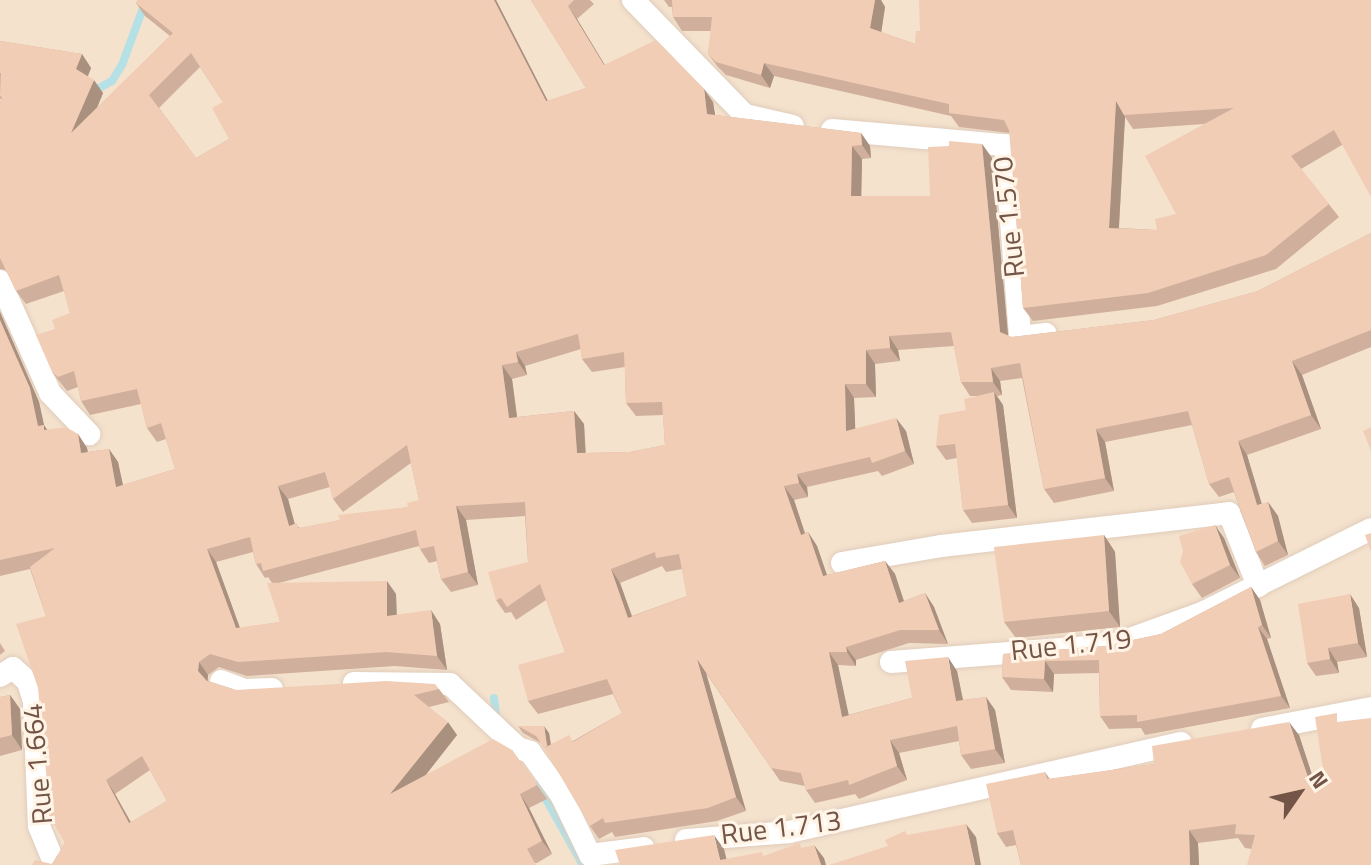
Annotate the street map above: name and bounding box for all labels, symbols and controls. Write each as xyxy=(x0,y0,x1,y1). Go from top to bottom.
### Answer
street label: Rue 1.570 xyxy=(985,155,1031,279)
street label: Rue 1.719 xyxy=(1009,621,1133,667)
street label: Rue 1.664 xyxy=(15,702,59,826)
north arrow xyxy=(1259,753,1339,833)
text: N xyxy=(1301,764,1337,795)
street label: Rue 1.713 xyxy=(719,803,843,851)

